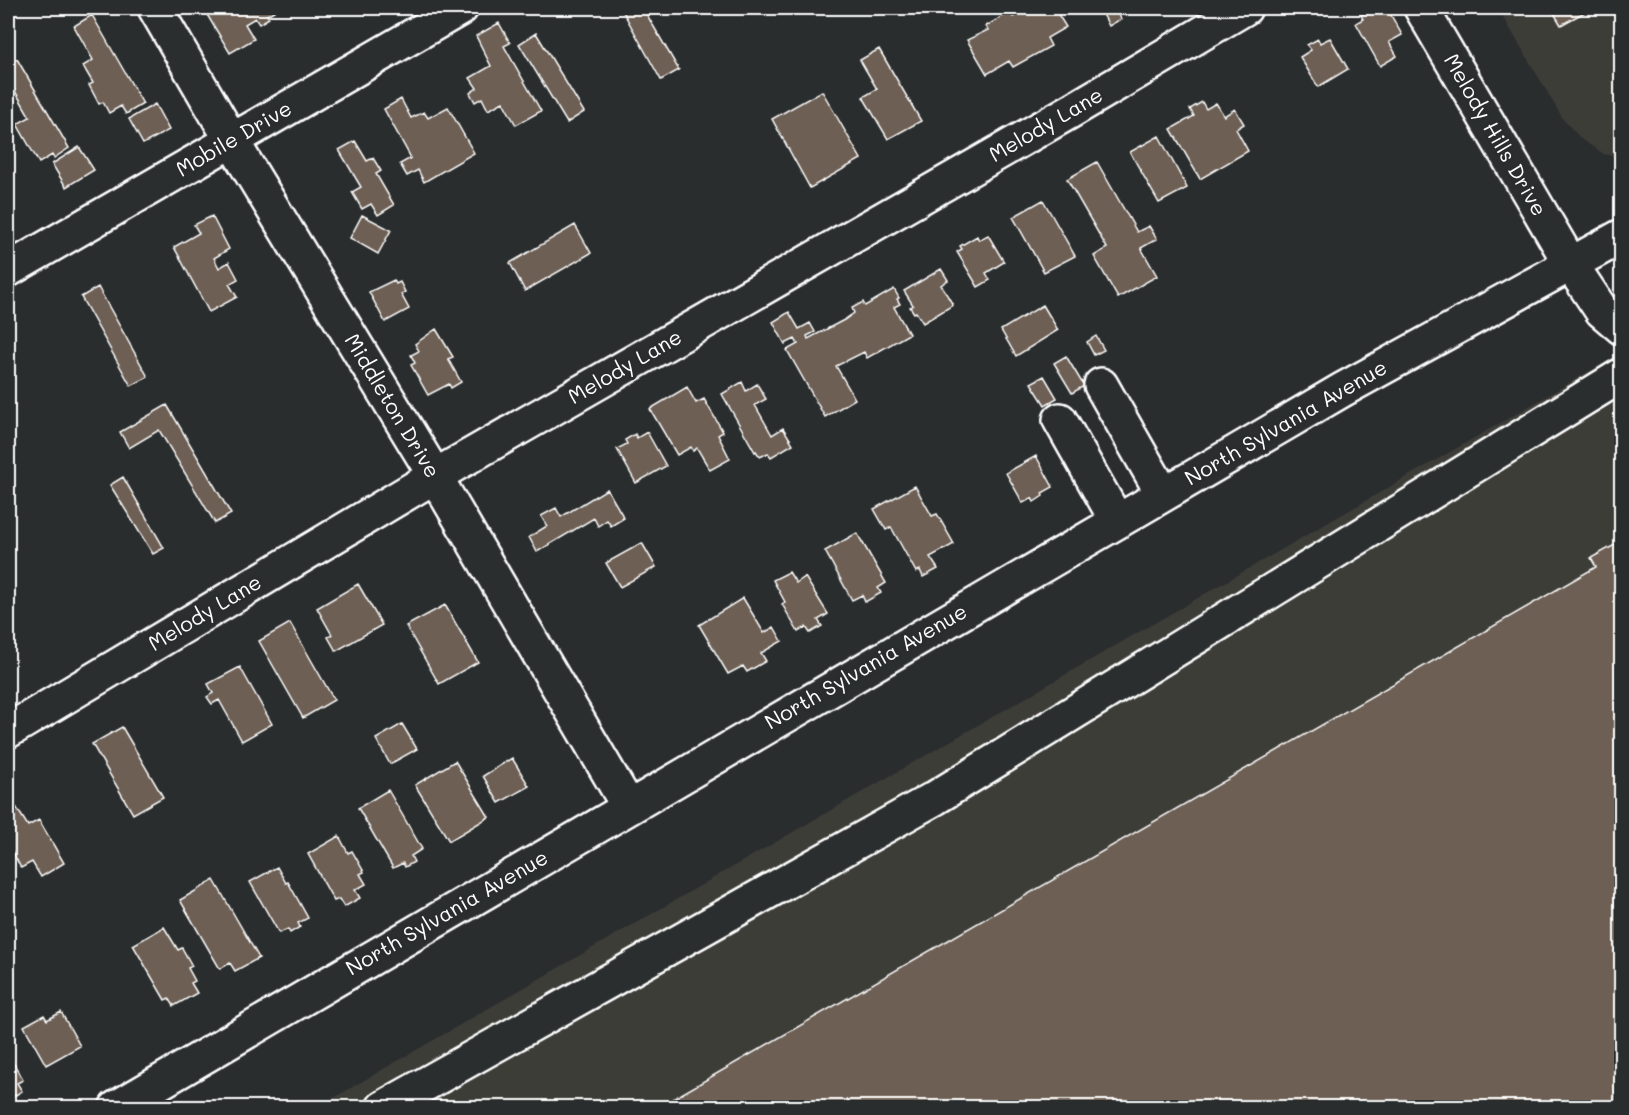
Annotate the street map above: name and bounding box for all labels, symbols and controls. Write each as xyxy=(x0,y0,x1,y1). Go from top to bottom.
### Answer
street label: Melody Hills Drive xyxy=(1439,48,1554,220)
street label: Melody Lane xyxy=(983,80,1107,167)
street label: Mobile Drive xyxy=(170,94,296,182)
street label: Melody Lane xyxy=(562,322,686,409)
street label: Middleton Drive xyxy=(340,328,447,482)
street label: North Sylvania Avenue xyxy=(1179,353,1391,491)
street label: Melody Lane xyxy=(143,567,266,656)
street label: North Sylvania Avenue xyxy=(759,597,971,735)
street label: North Sylvania Avenue xyxy=(340,843,552,981)

